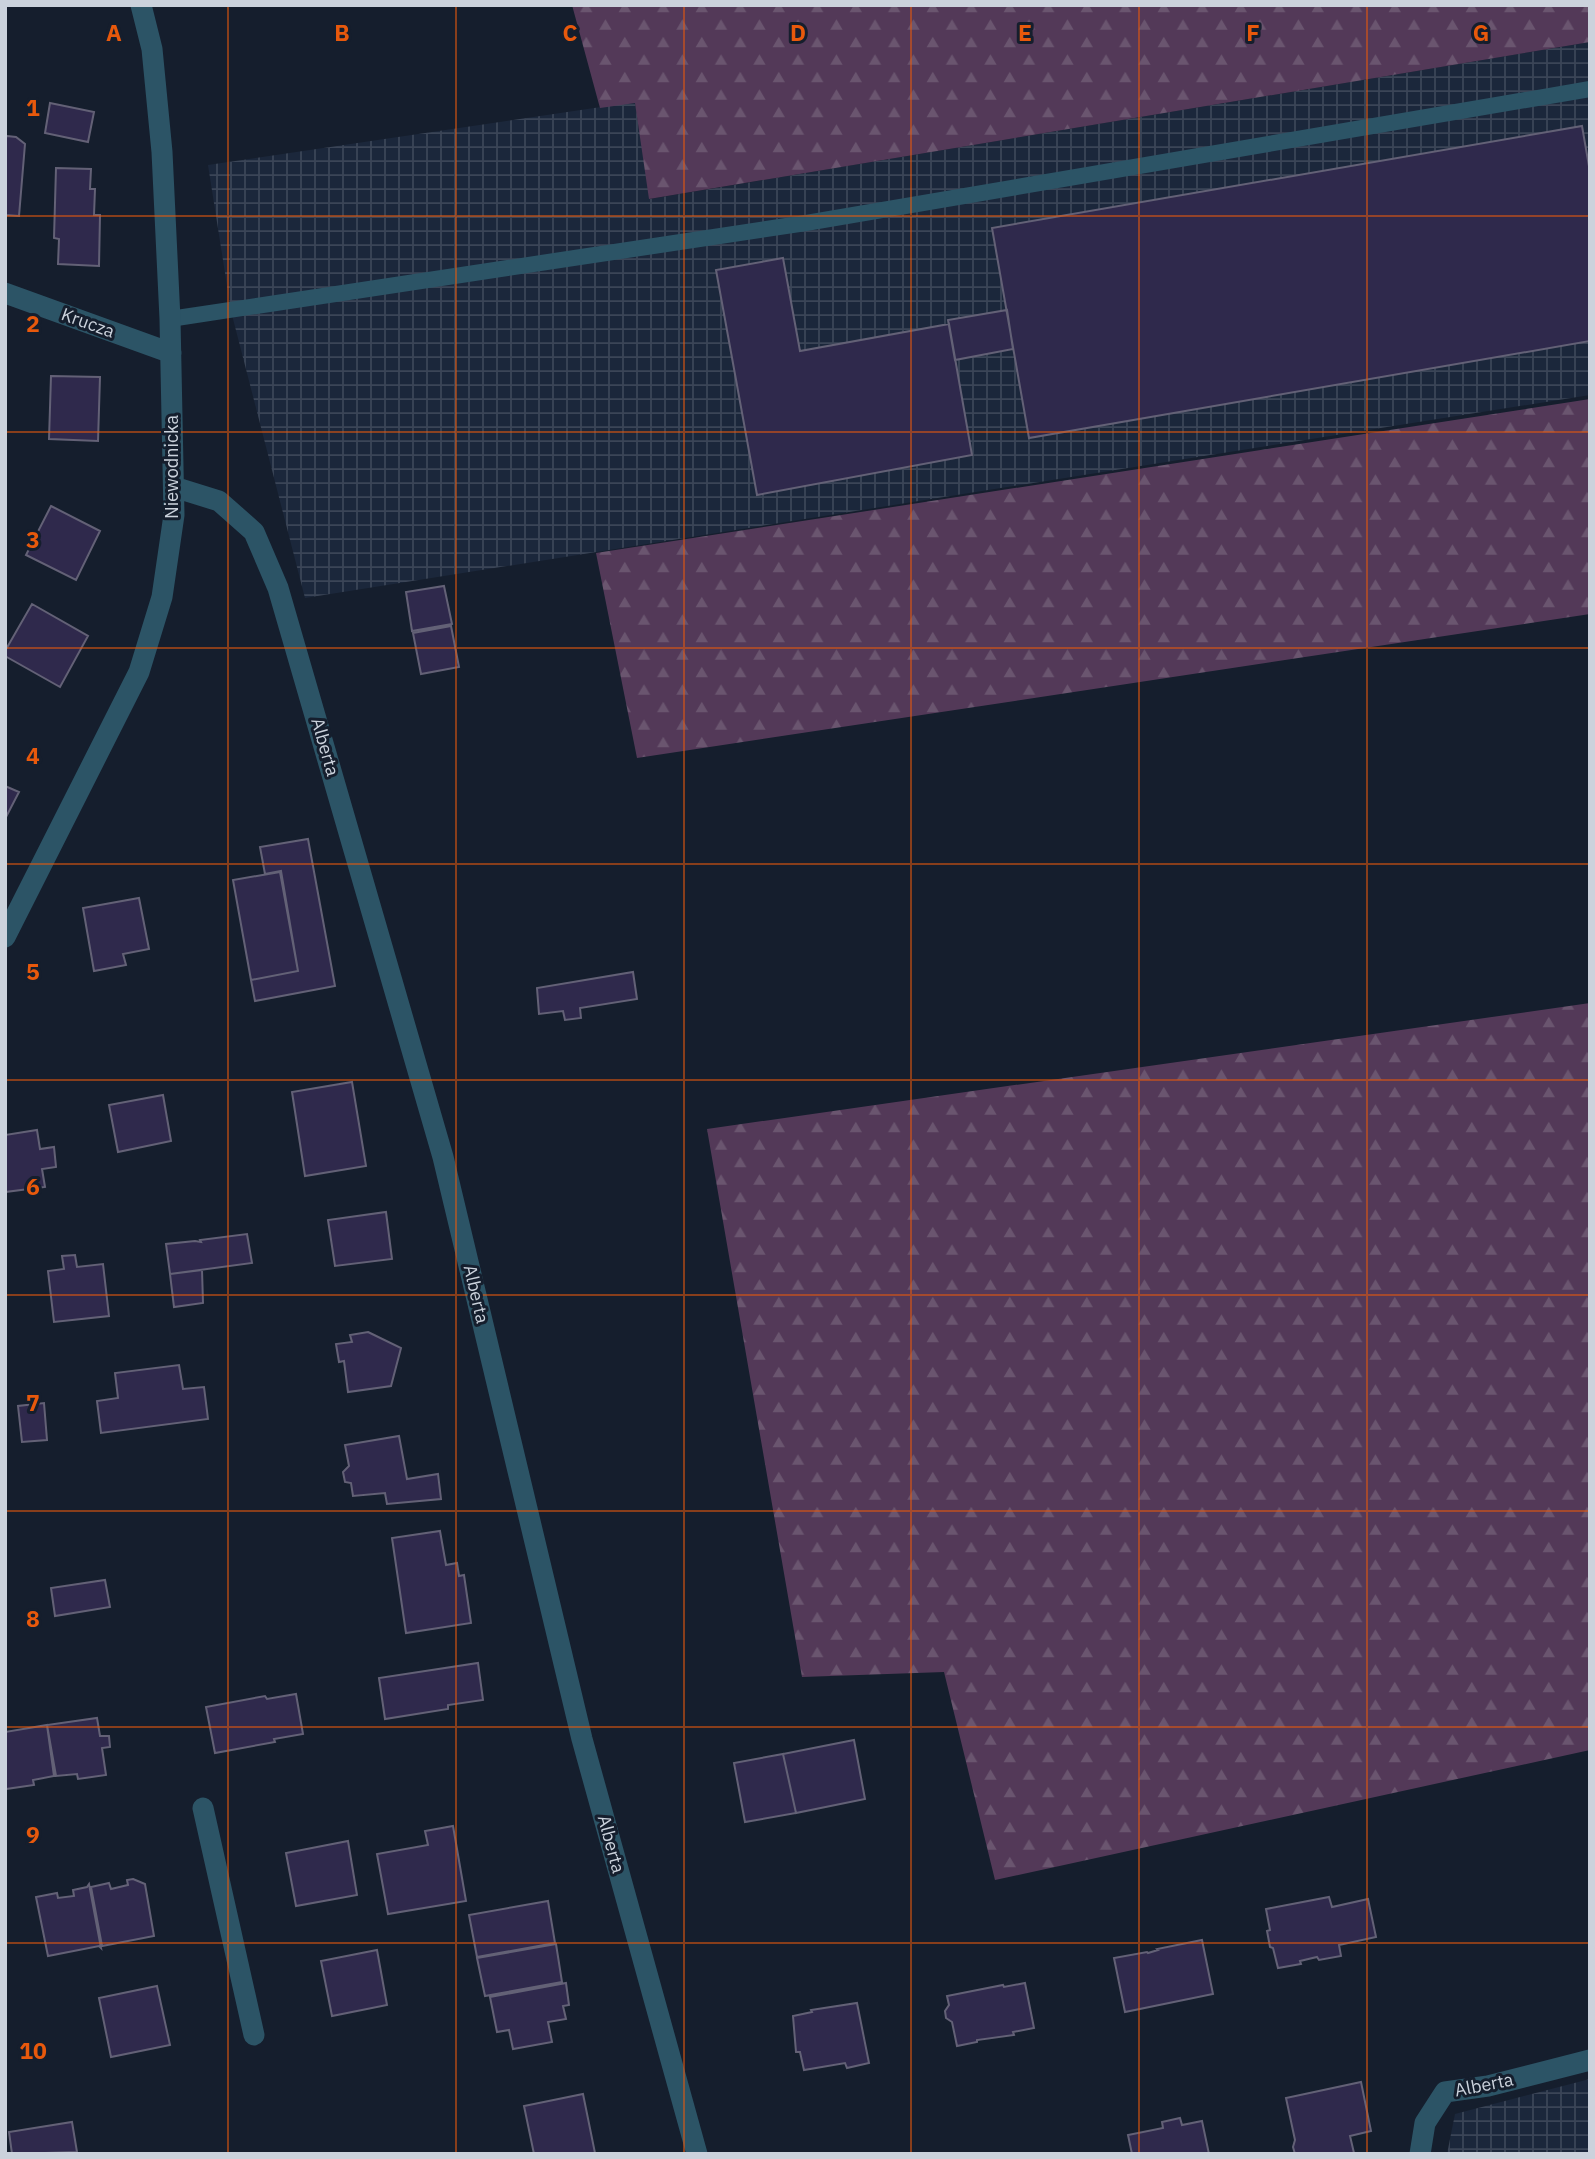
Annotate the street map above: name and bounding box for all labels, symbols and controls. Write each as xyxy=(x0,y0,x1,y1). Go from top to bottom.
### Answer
text: A xyxy=(106,17,122,47)
text: B xyxy=(334,17,350,47)
text: C xyxy=(563,17,578,47)
text: D xyxy=(790,17,806,47)
text: E xyxy=(1018,17,1032,47)
text: F xyxy=(1246,17,1260,47)
text: G xyxy=(1473,17,1489,47)
text: 1 xyxy=(26,92,40,122)
street label: Krucza xyxy=(58,302,118,343)
text: 2 xyxy=(26,308,40,338)
street label: Niewodnicka xyxy=(160,415,183,519)
text: 3 xyxy=(26,524,40,554)
street label: Alberta xyxy=(306,715,345,779)
text: 4 xyxy=(26,740,40,770)
text: 5 xyxy=(26,956,40,986)
text: 6 xyxy=(26,1171,40,1201)
street label: Alberta xyxy=(459,1262,494,1326)
text: 7 xyxy=(26,1387,40,1417)
text: 8 xyxy=(26,1603,40,1633)
street label: Alberta xyxy=(593,1812,630,1876)
text: 9 xyxy=(26,1819,40,1849)
text: 10 xyxy=(19,2035,47,2065)
street label: Alberta xyxy=(1453,2067,1516,2101)

